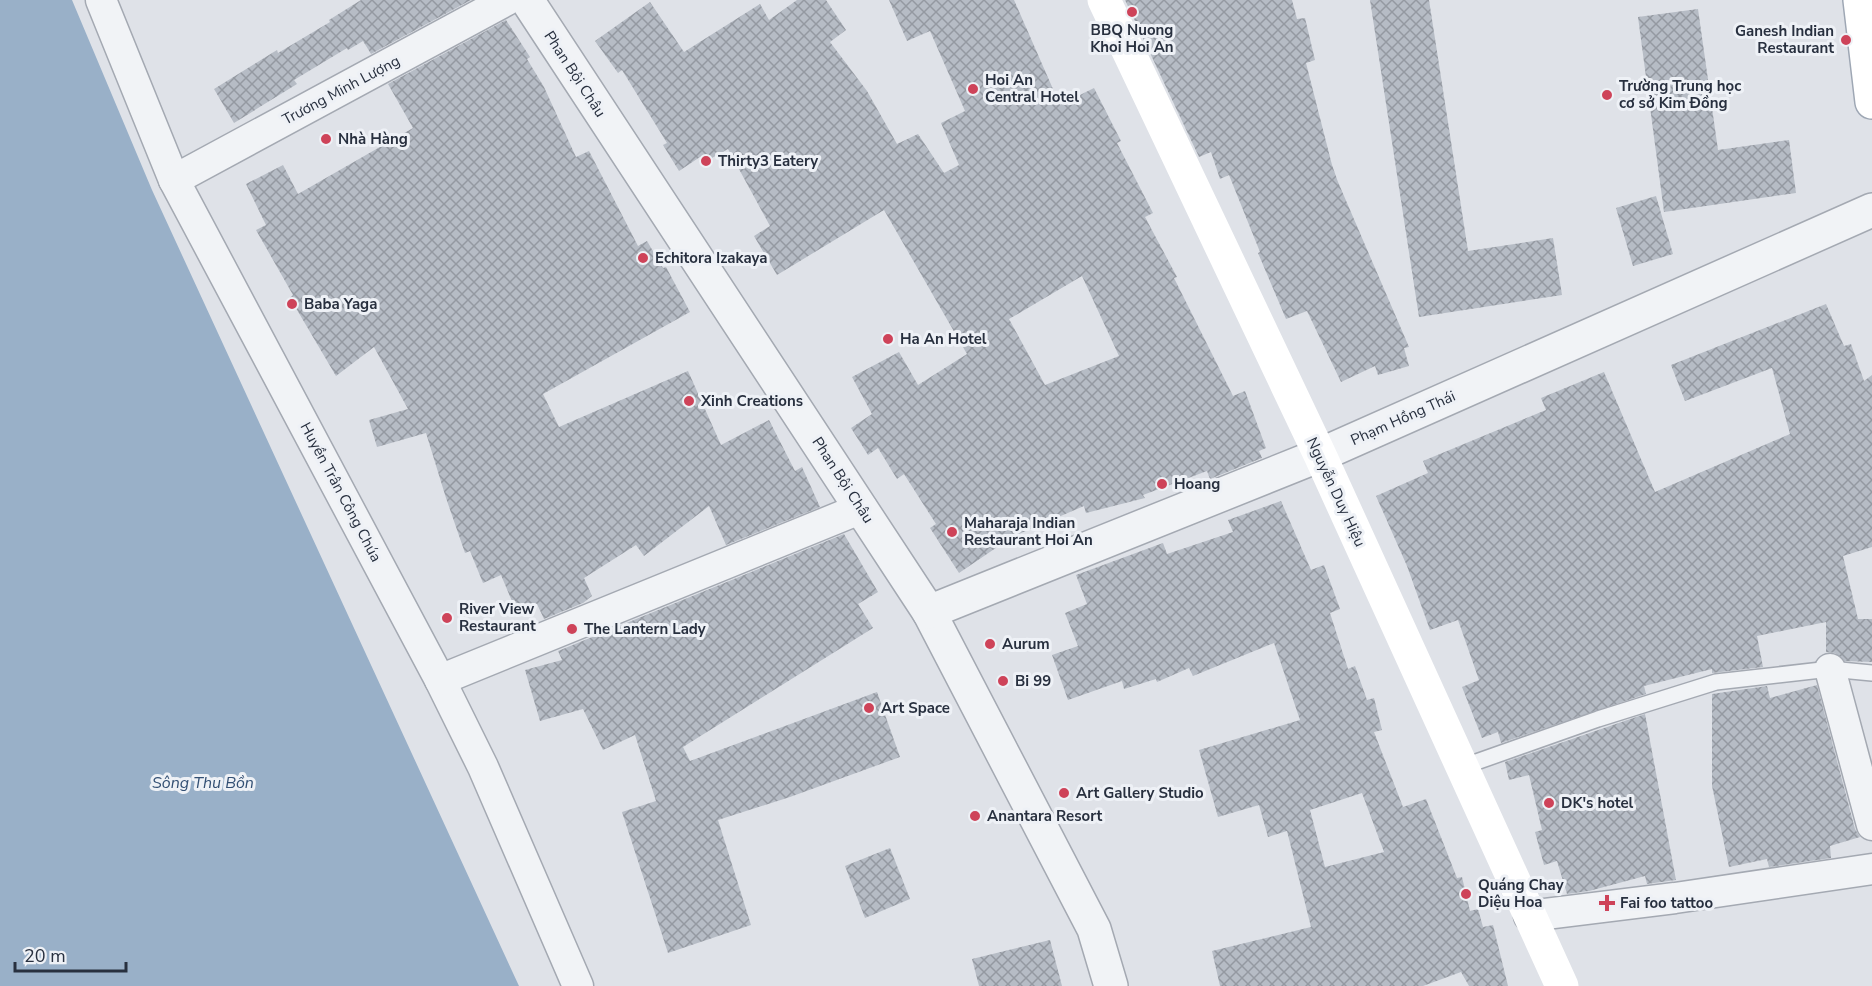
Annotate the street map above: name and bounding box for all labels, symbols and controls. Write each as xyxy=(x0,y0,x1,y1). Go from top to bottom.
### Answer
marker: BBQ Nuong Khoi Hoi An xyxy=(1125,5,1139,19)
place label: BBQ Nuong Khoi Hoi An xyxy=(1090,20,1174,57)
place label: Ganesh Indian Restaurant xyxy=(1735,21,1834,58)
street label: Phan Bội Châu xyxy=(540,27,610,121)
marker: Ganesh Indian Restaurant xyxy=(1839,33,1853,47)
street label: Trương Minh Lượng xyxy=(279,51,403,129)
place label: Hoi An Central Hotel xyxy=(985,70,1079,107)
place label: Trường Trung học cơ sở Kim Đồng xyxy=(1619,76,1741,113)
marker: Hoi An Central Hotel xyxy=(966,82,980,96)
marker: Trường Trung học cơ sở Kim Đồng xyxy=(1600,88,1614,102)
place label: Nhà Hàng xyxy=(338,129,408,149)
marker: Nhà Hàng xyxy=(319,132,333,146)
place label: Thirty3 Eatery xyxy=(718,151,818,171)
marker: Thirty3 Eatery xyxy=(699,154,713,168)
place label: Echitora Izakaya xyxy=(655,248,767,268)
marker: Echitora Izakaya xyxy=(636,251,650,265)
place label: Baba Yaga xyxy=(304,294,377,314)
marker: Baba Yaga xyxy=(285,297,299,311)
place label: Ha An Hotel xyxy=(900,329,987,349)
marker: Ha An Hotel xyxy=(881,332,895,346)
street label: Phạm Hồng Thái xyxy=(1348,386,1458,450)
place label: Xinh Creations xyxy=(700,391,803,411)
marker: Xinh Creations xyxy=(682,394,696,408)
street label: Huyền Trân Công Chúa xyxy=(296,419,386,565)
street label: Phan Bội Châu xyxy=(808,433,878,527)
street label: Nguyễn Duy Hiệu xyxy=(1302,434,1370,550)
place label: Hoang xyxy=(1174,474,1220,494)
marker: Hoang xyxy=(1155,477,1169,491)
place label: Maharaja Indian Restaurant Hoi An xyxy=(964,513,1093,550)
marker: Maharaja Indian Restaurant Hoi An xyxy=(945,525,959,539)
place label: River View Restaurant xyxy=(459,599,536,636)
marker: River View Restaurant xyxy=(440,611,454,625)
place label: The Lantern Lady xyxy=(584,619,706,639)
marker: The Lantern Lady xyxy=(565,622,579,636)
place label: Aurum xyxy=(1002,634,1050,654)
marker: Aurum xyxy=(983,637,997,651)
place label: Bi 99 xyxy=(1015,671,1051,691)
marker: Bi 99 xyxy=(996,674,1010,688)
place label: Art Space xyxy=(881,698,950,718)
marker: Art Space xyxy=(862,701,876,715)
water label: Sông Thu Bồn xyxy=(152,772,254,794)
place label: Art Gallery Studio xyxy=(1076,783,1204,803)
marker: Art Gallery Studio xyxy=(1057,786,1071,800)
place label: DK's hotel xyxy=(1561,793,1634,813)
marker: DK's hotel xyxy=(1542,796,1556,810)
place label: Anantara Resort xyxy=(987,806,1102,826)
marker: Anantara Resort xyxy=(968,809,982,823)
place label: Quáng Chay Diệu Hoa xyxy=(1478,875,1564,912)
marker: Quáng Chay Diệu Hoa xyxy=(1459,887,1473,901)
place label: Fai foo tattoo xyxy=(1620,893,1713,913)
marker: Fai foo tattoo xyxy=(1598,894,1616,912)
scale bar xyxy=(15,935,126,973)
text: 20 m xyxy=(24,944,66,968)

